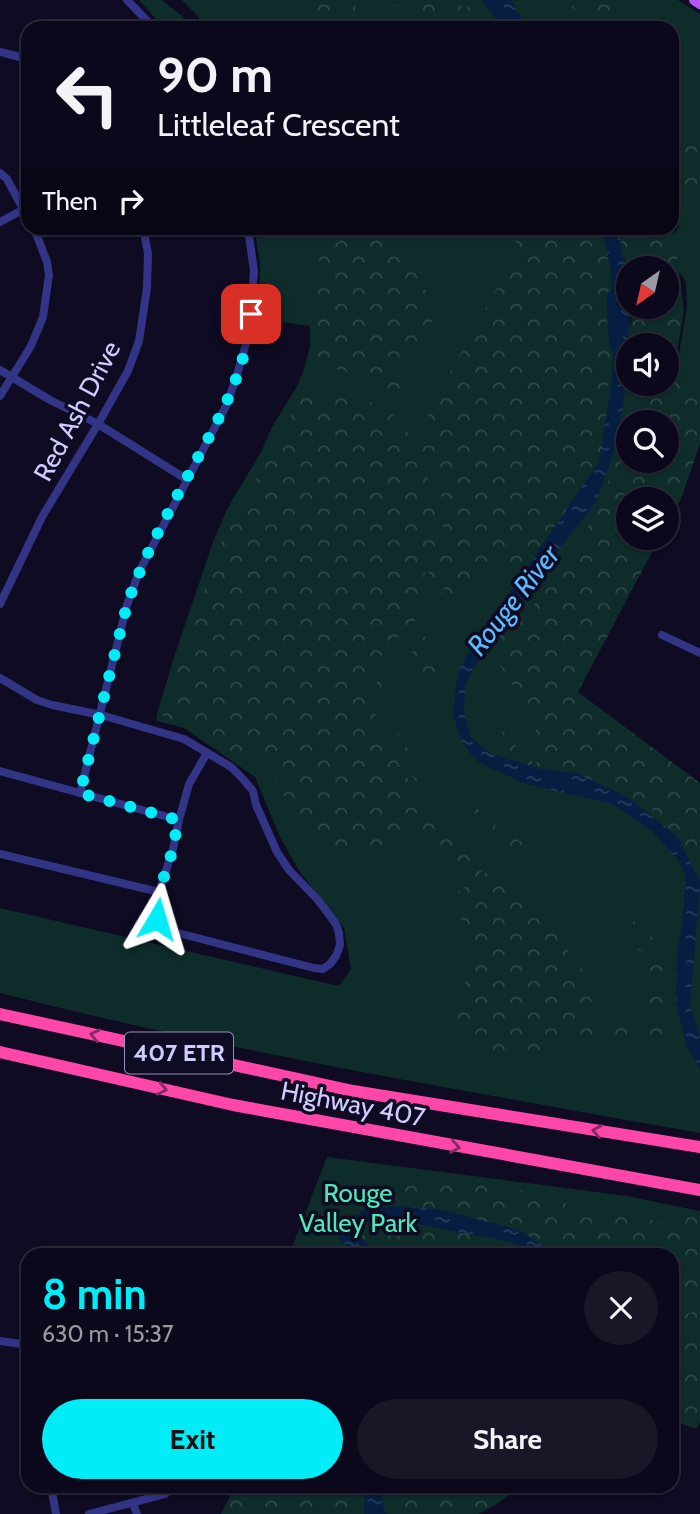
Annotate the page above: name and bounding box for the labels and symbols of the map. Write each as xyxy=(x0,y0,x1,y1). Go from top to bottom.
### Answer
north arrow xyxy=(616,256,679,318)
pin xyxy=(221,284,281,344)
street label: Red Ash Drive xyxy=(27,336,127,486)
water label: Rouge River xyxy=(460,537,567,662)
position arrow xyxy=(120,882,194,956)
one-way arrow xyxy=(89,1028,101,1043)
road number: 407 ETR xyxy=(125,1032,233,1073)
street label: Highway 407 xyxy=(278,1074,428,1134)
one-way arrow xyxy=(156,1081,168,1095)
one-way arrow xyxy=(591,1124,603,1139)
one-way arrow xyxy=(449,1138,461,1153)
park label: Rouge Valley Park xyxy=(299,1177,418,1239)

